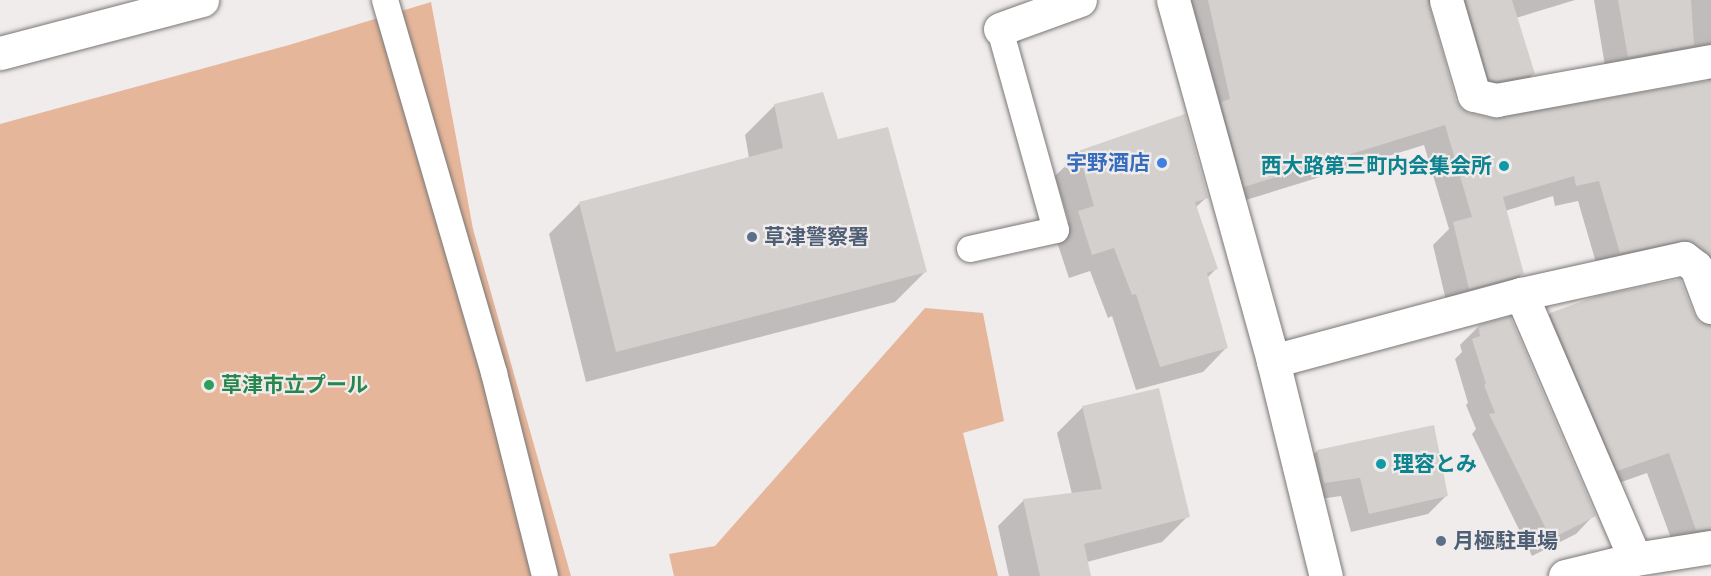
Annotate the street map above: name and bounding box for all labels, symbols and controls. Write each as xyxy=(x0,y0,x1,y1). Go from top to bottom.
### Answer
place label: 宇野酒店 xyxy=(1066,150,1150,176)
place label: 西大路第三町内会集会所 xyxy=(1261,153,1492,179)
marker: 宇野酒店 xyxy=(1155,156,1169,170)
marker: 西大路第三町内会集会所 xyxy=(1497,159,1511,173)
place label: 草津警察署 xyxy=(764,224,869,250)
marker: 草津警察署 xyxy=(745,230,759,244)
place label: 草津市立プール xyxy=(221,372,368,398)
marker: 草津市立プール xyxy=(202,378,216,392)
place label: 理容とみ xyxy=(1393,451,1477,477)
marker: 理容とみ xyxy=(1374,457,1388,471)
place label: 月極駐車場 xyxy=(1453,528,1558,554)
marker: 月極駐車場 xyxy=(1434,534,1448,548)

